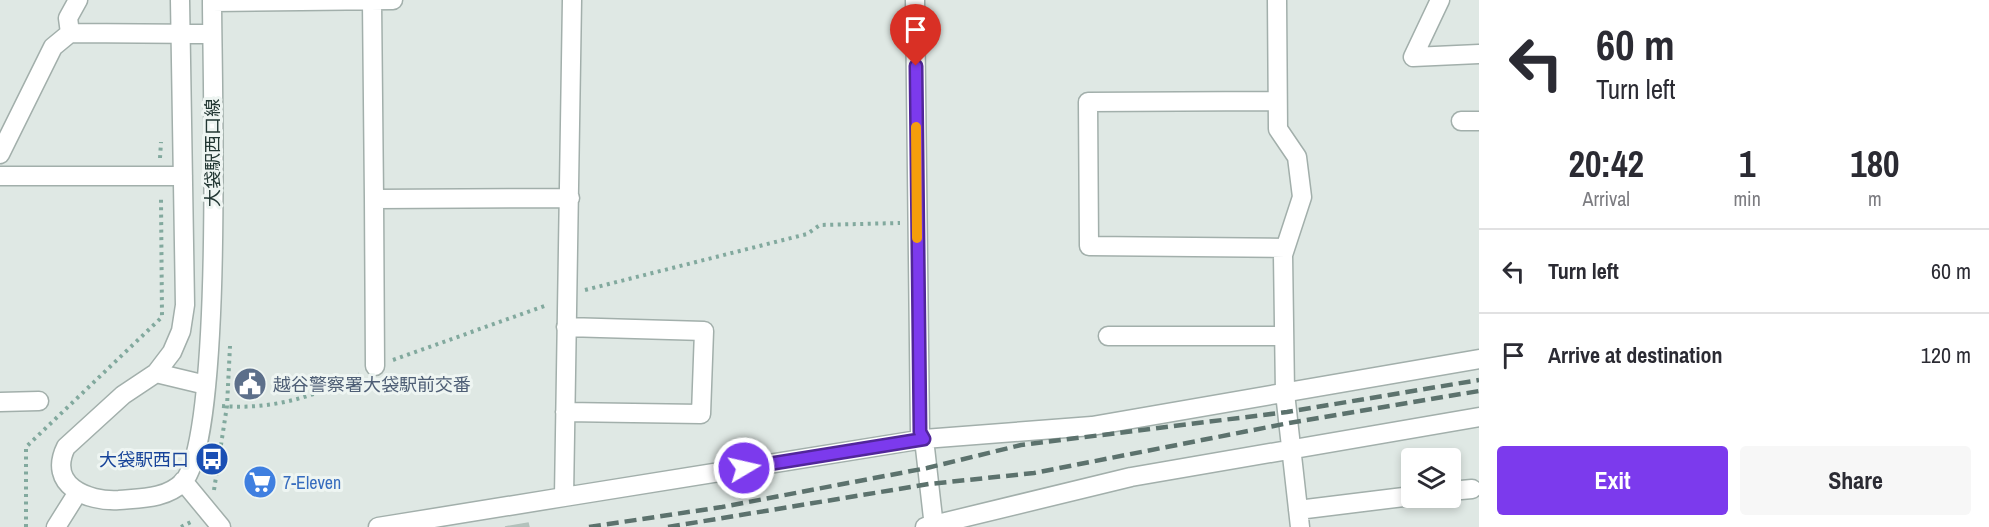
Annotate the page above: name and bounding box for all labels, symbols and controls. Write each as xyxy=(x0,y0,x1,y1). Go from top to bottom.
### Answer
pin xyxy=(890,4,941,66)
icon: arrive xyxy=(899,13,932,46)
text: 60 m xyxy=(1596,17,1675,73)
icon: left xyxy=(1497,24,1575,102)
text: Turn left xyxy=(1596,71,1675,107)
street label: 大袋駅西口線 xyxy=(200,99,225,207)
text: 20:42 xyxy=(1568,140,1644,188)
text: 1 xyxy=(1739,140,1755,188)
text: 180 xyxy=(1850,140,1900,188)
text: Arrival xyxy=(1583,185,1630,212)
text: min xyxy=(1733,185,1761,212)
text: m xyxy=(1868,185,1882,212)
icon: left xyxy=(1497,255,1530,288)
text: Turn left xyxy=(1548,256,1619,286)
text: 60 m xyxy=(1931,256,1971,286)
icon: arrive xyxy=(1497,339,1530,372)
text: Arrive at destination xyxy=(1548,340,1722,370)
text: 120 m xyxy=(1921,340,1971,370)
public building icon: 越谷警察署大袋駅前交番 xyxy=(232,366,268,402)
place label: 越谷警察署大袋駅前交番 xyxy=(273,372,471,397)
position arrow xyxy=(712,436,776,500)
bus stop icon: 大袋駅西口 xyxy=(194,441,230,477)
button: Exit xyxy=(1497,446,1728,515)
button: Share xyxy=(1740,446,1971,515)
place label: 大袋駅西口 xyxy=(99,447,189,472)
map controls xyxy=(1401,448,1461,508)
button: layers xyxy=(1401,448,1461,508)
supermarket icon: 7-Eleven xyxy=(242,464,278,500)
place label: 7-Eleven xyxy=(283,470,341,495)

